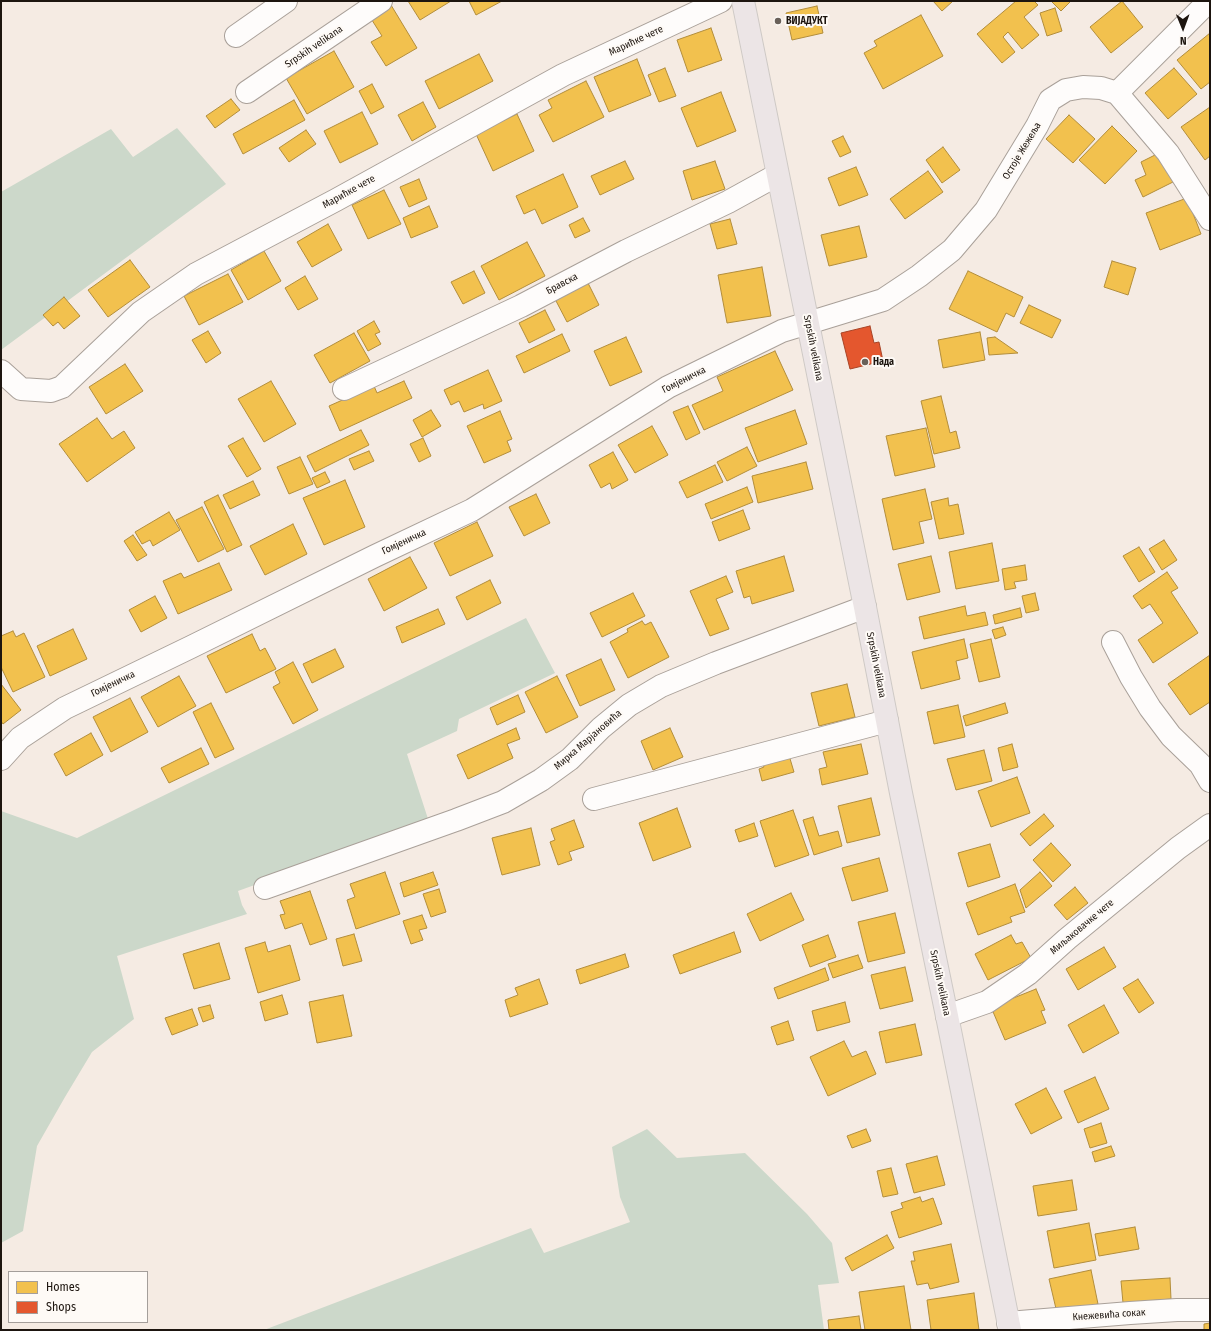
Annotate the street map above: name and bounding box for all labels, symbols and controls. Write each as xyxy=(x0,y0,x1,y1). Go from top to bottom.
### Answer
north arrow xyxy=(1163,8,1203,48)
place label: ВИЈАДУКТ xyxy=(786,15,828,27)
marker: ВИЈАДУКТ xyxy=(773,16,783,26)
street label: Srpskih velikana xyxy=(283,23,345,71)
street label: Марићке чете xyxy=(607,23,665,59)
text: N xyxy=(1180,34,1187,47)
street label: Остоје Жежеља xyxy=(1000,120,1044,182)
street label: Марићке чете xyxy=(321,173,377,211)
street label: Бравска xyxy=(544,271,580,297)
street label: Srpskih velikana xyxy=(801,314,825,382)
place label: Нада xyxy=(873,356,894,368)
marker: Нада xyxy=(860,357,870,367)
street label: Гомјеничка xyxy=(660,364,708,396)
street label: Гомјеничка xyxy=(380,527,428,557)
street label: Srpskih velikana xyxy=(864,631,888,699)
street label: Гомјеничка xyxy=(89,668,137,700)
street label: Мирка Марјановића xyxy=(552,707,624,773)
street label: Миљаковачке чете xyxy=(1048,897,1116,957)
street label: Srpskih velikana xyxy=(927,949,953,1017)
legend xyxy=(8,1271,148,1323)
text: Homes xyxy=(46,1280,80,1294)
text: Shops xyxy=(46,1300,76,1314)
street label: Кнежевића сокак xyxy=(1072,1306,1146,1324)

